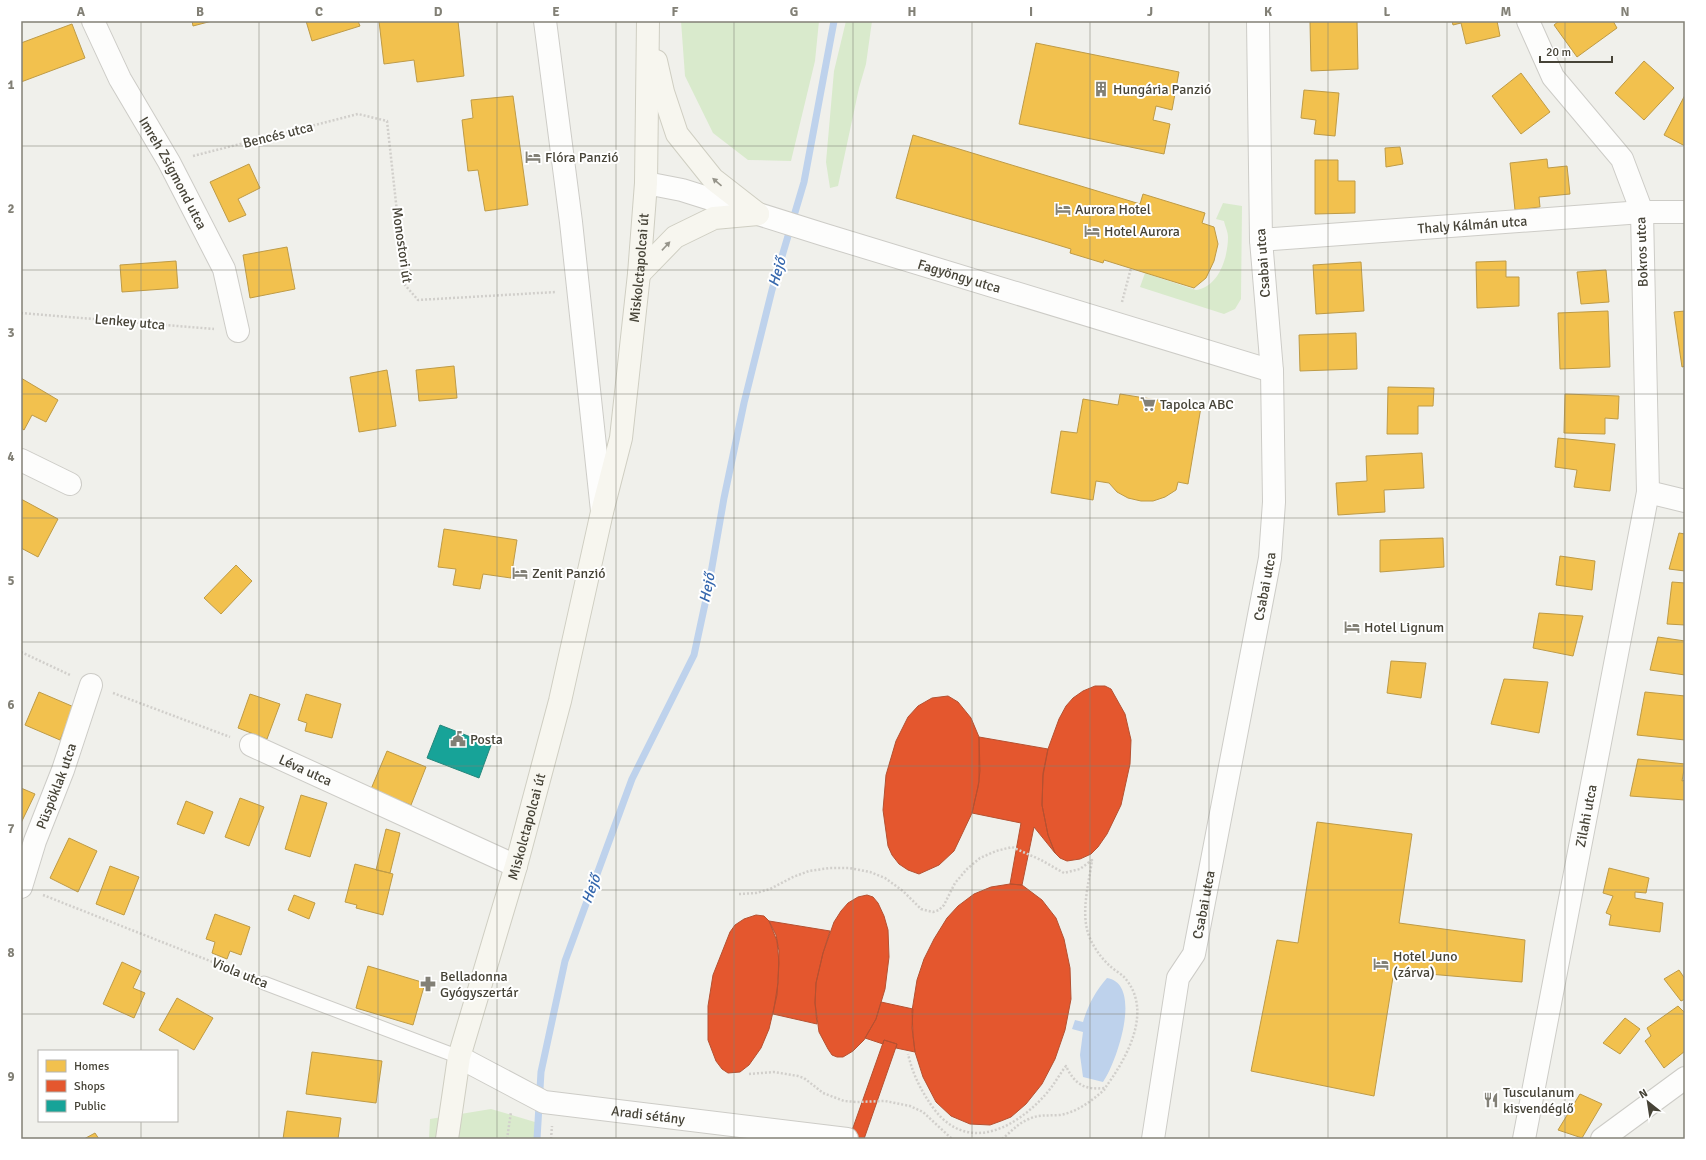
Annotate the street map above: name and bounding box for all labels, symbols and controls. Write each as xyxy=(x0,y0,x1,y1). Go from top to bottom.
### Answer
text: A xyxy=(77,4,86,20)
text: B xyxy=(196,4,204,20)
text: C xyxy=(315,4,323,20)
text: D xyxy=(434,4,443,20)
text: E xyxy=(552,4,560,20)
text: F xyxy=(672,4,679,20)
text: G xyxy=(790,4,798,20)
text: H xyxy=(908,4,916,20)
text: I xyxy=(1029,4,1033,20)
text: J xyxy=(1147,4,1153,20)
text: K xyxy=(1264,4,1272,20)
text: L xyxy=(1384,4,1391,20)
text: M xyxy=(1501,4,1512,20)
text: N xyxy=(1620,4,1630,20)
scale bar xyxy=(1540,38,1612,64)
text: 20 m xyxy=(1546,45,1571,60)
text: 1 xyxy=(7,77,15,93)
building icon: Hungária Panzió xyxy=(1092,80,1110,98)
place label: Hungária Panzió xyxy=(1113,81,1211,98)
street label: Imreh Zsigmond utca xyxy=(136,113,211,232)
street label: Bencés utca xyxy=(241,118,315,152)
hotel icon: Flóra Panzió xyxy=(524,148,542,166)
place label: Flóra Panzió xyxy=(545,149,618,166)
one-way arrow xyxy=(712,177,722,186)
hotel icon: Aurora Hotel xyxy=(1054,200,1072,218)
text: 2 xyxy=(7,201,15,217)
place label: Aurora Hotel xyxy=(1075,201,1151,218)
street label: Monostori út xyxy=(388,206,416,284)
street label: Thaly Kálmán utca xyxy=(1417,212,1528,237)
street label: Miskolctapolcai út xyxy=(625,213,652,323)
street label: Bokros utca xyxy=(1632,217,1652,287)
hotel icon: Hotel Aurora xyxy=(1083,222,1101,240)
place label: Hotel Aurora xyxy=(1104,223,1180,240)
street label: Csabai utca xyxy=(1252,228,1274,298)
one-way arrow xyxy=(661,241,671,251)
water label: Hejő xyxy=(764,253,790,289)
street label: Fagyöngy utca xyxy=(916,255,1003,296)
street label: Lenkey utca xyxy=(94,310,166,334)
text: 3 xyxy=(7,325,15,341)
supermarket icon: Tapolca ABC xyxy=(1139,395,1157,413)
place label: Tapolca ABC xyxy=(1160,396,1234,413)
text: 4 xyxy=(7,449,15,465)
street label: Csabai utca xyxy=(1250,552,1279,622)
hotel icon: Zenit Panzió xyxy=(511,564,529,582)
place label: Zenit Panzió xyxy=(532,565,606,582)
water label: Hejő xyxy=(695,570,719,604)
text: 5 xyxy=(7,573,15,589)
hotel icon: Hotel Lignum xyxy=(1343,618,1361,636)
place label: Hotel Lignum xyxy=(1364,619,1444,636)
text: 6 xyxy=(7,697,15,713)
public building icon: Posta xyxy=(449,730,467,748)
place label: Posta xyxy=(470,731,503,748)
street label: Püspöklak utca xyxy=(32,741,80,831)
street label: Léva utca xyxy=(276,750,335,789)
street label: Miskolctapolcai út xyxy=(504,771,549,882)
street label: Zilahi utca xyxy=(1572,783,1600,849)
text: 7 xyxy=(7,821,15,837)
street label: Csabai utca xyxy=(1189,869,1218,940)
water label: Hejő xyxy=(577,870,605,906)
text: 8 xyxy=(7,945,15,961)
place label: Hotel Juno (zárva) xyxy=(1393,948,1457,981)
street label: Viola utca xyxy=(209,954,271,992)
hotel icon: Hotel Juno (zárva) xyxy=(1372,955,1390,973)
place label: Belladonna Gyógyszertár xyxy=(440,968,519,1001)
pharmacy icon: Belladonna Gyógyszertár xyxy=(419,975,437,993)
legend xyxy=(38,1050,178,1122)
text: Homes xyxy=(74,1059,109,1074)
text: 9 xyxy=(7,1069,15,1085)
text: Shops xyxy=(74,1079,105,1094)
north arrow xyxy=(1628,1082,1668,1122)
place label: Tusculanum kisvendéglő xyxy=(1503,1084,1574,1117)
text: N xyxy=(1637,1086,1650,1101)
restaurant icon: Tusculanum kisvendéglő xyxy=(1482,1091,1500,1109)
text: Public xyxy=(74,1099,106,1114)
street label: Aradi sétány xyxy=(610,1102,686,1128)

